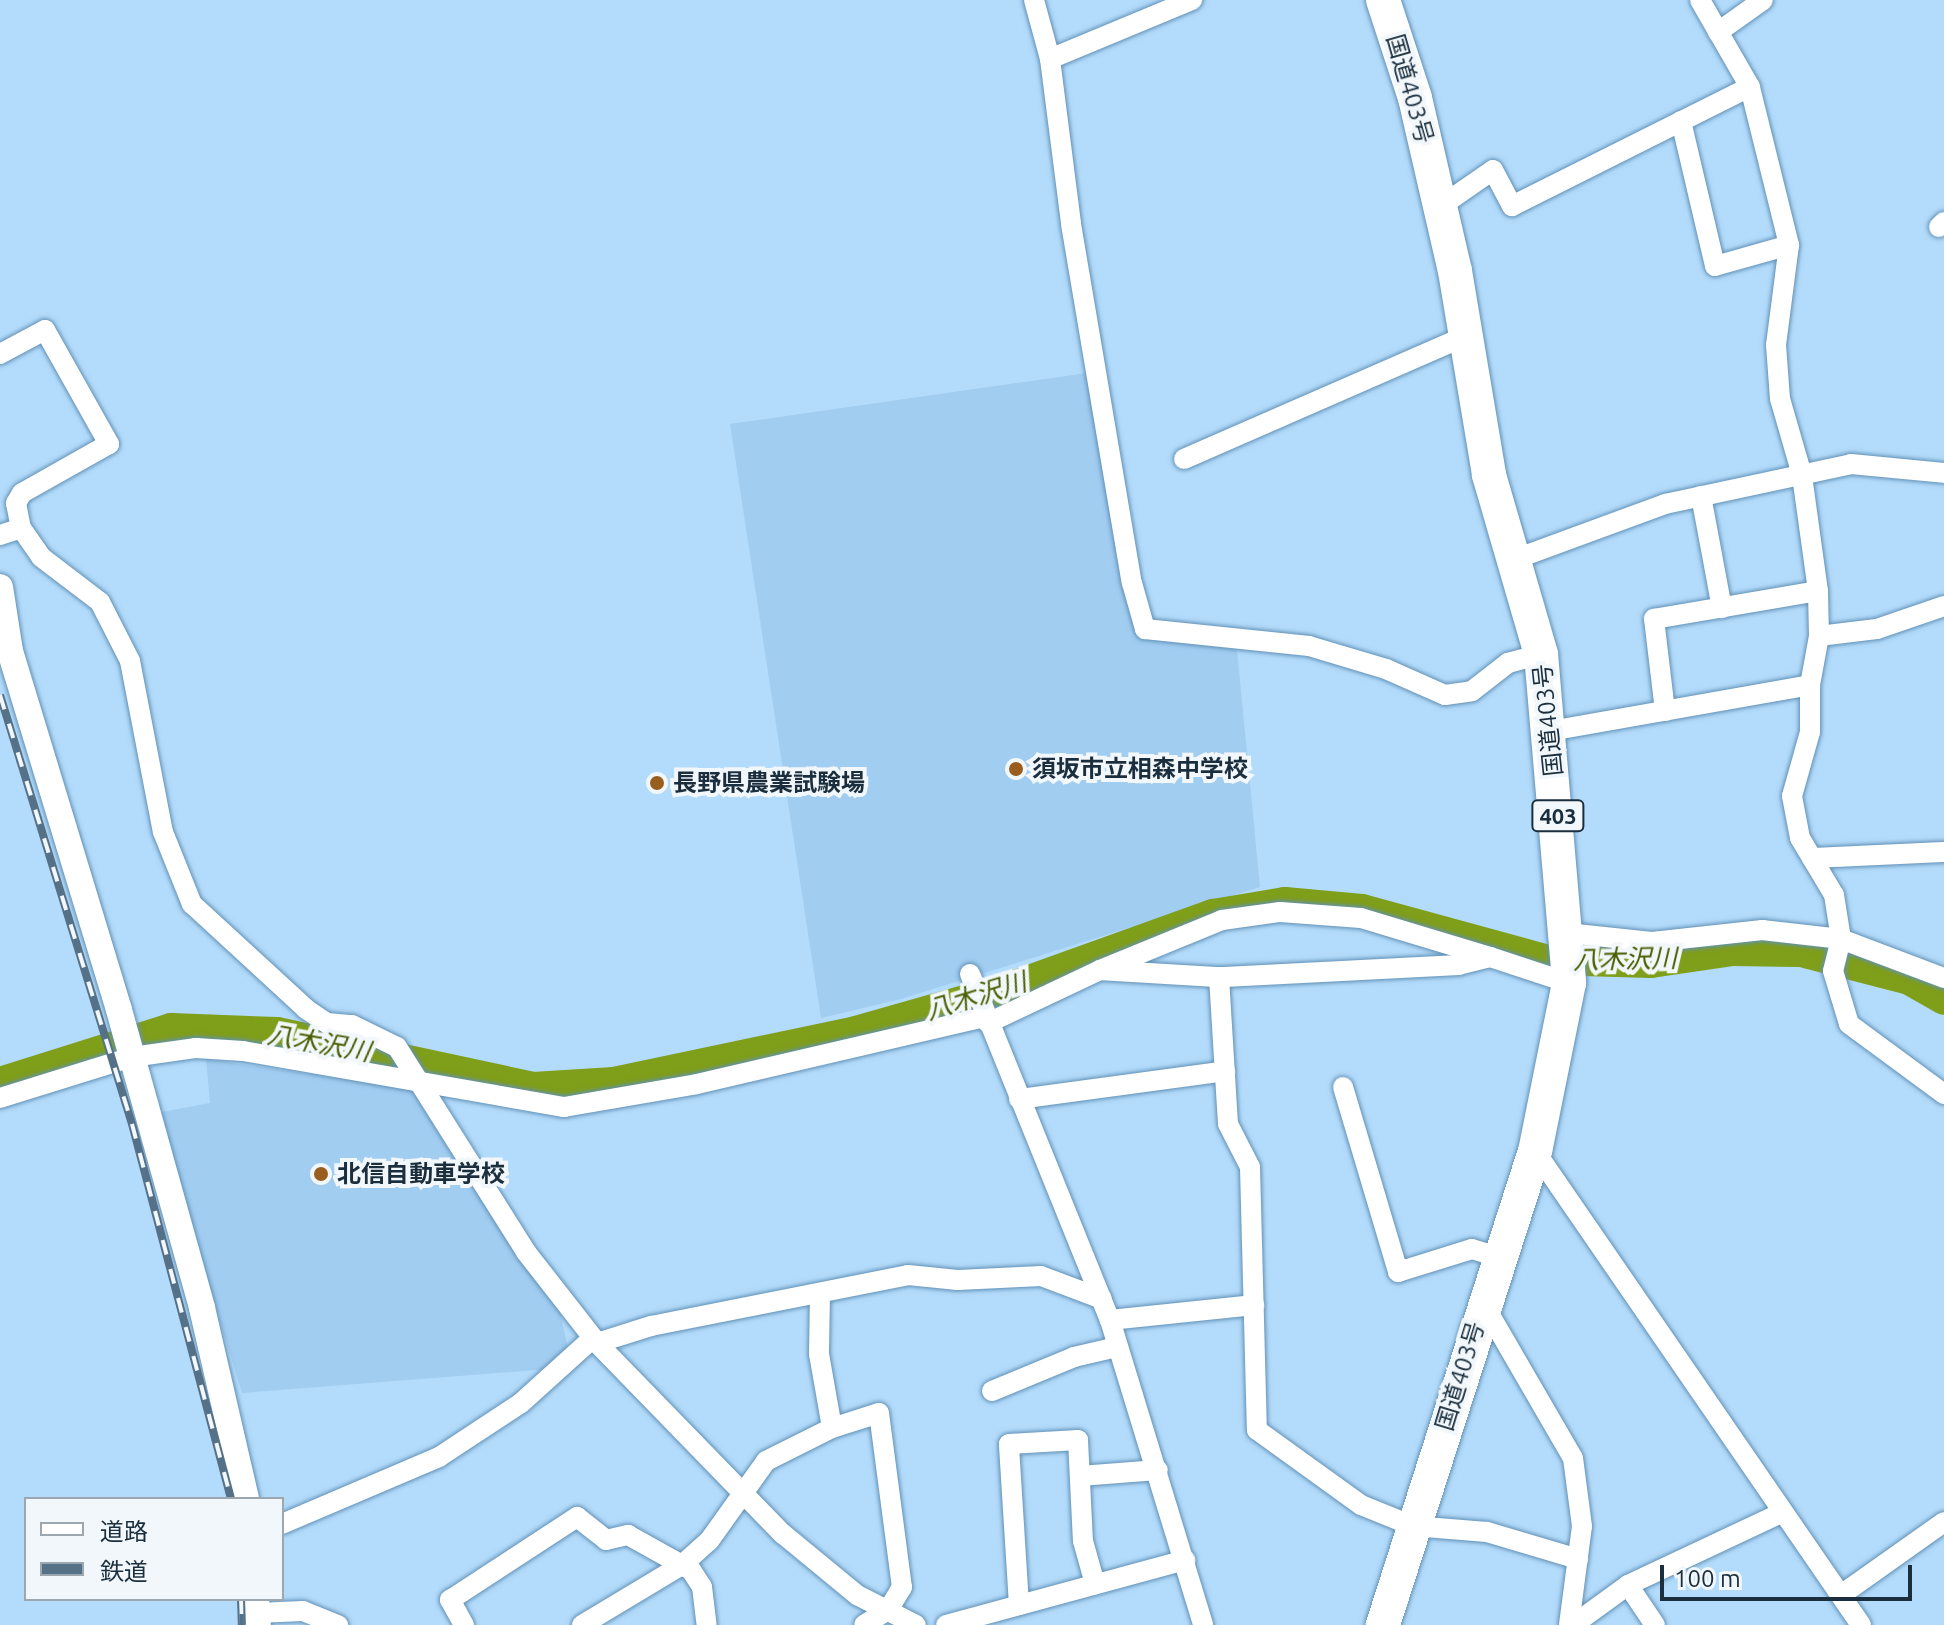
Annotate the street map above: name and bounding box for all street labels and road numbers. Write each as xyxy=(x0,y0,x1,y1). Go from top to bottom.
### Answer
street label: 国道403号 xyxy=(1381,31,1439,147)
street label: 国道403号 xyxy=(1528,662,1568,778)
road number: 403 xyxy=(1530,798,1586,834)
street label: 国道403号 xyxy=(1430,1318,1490,1434)

